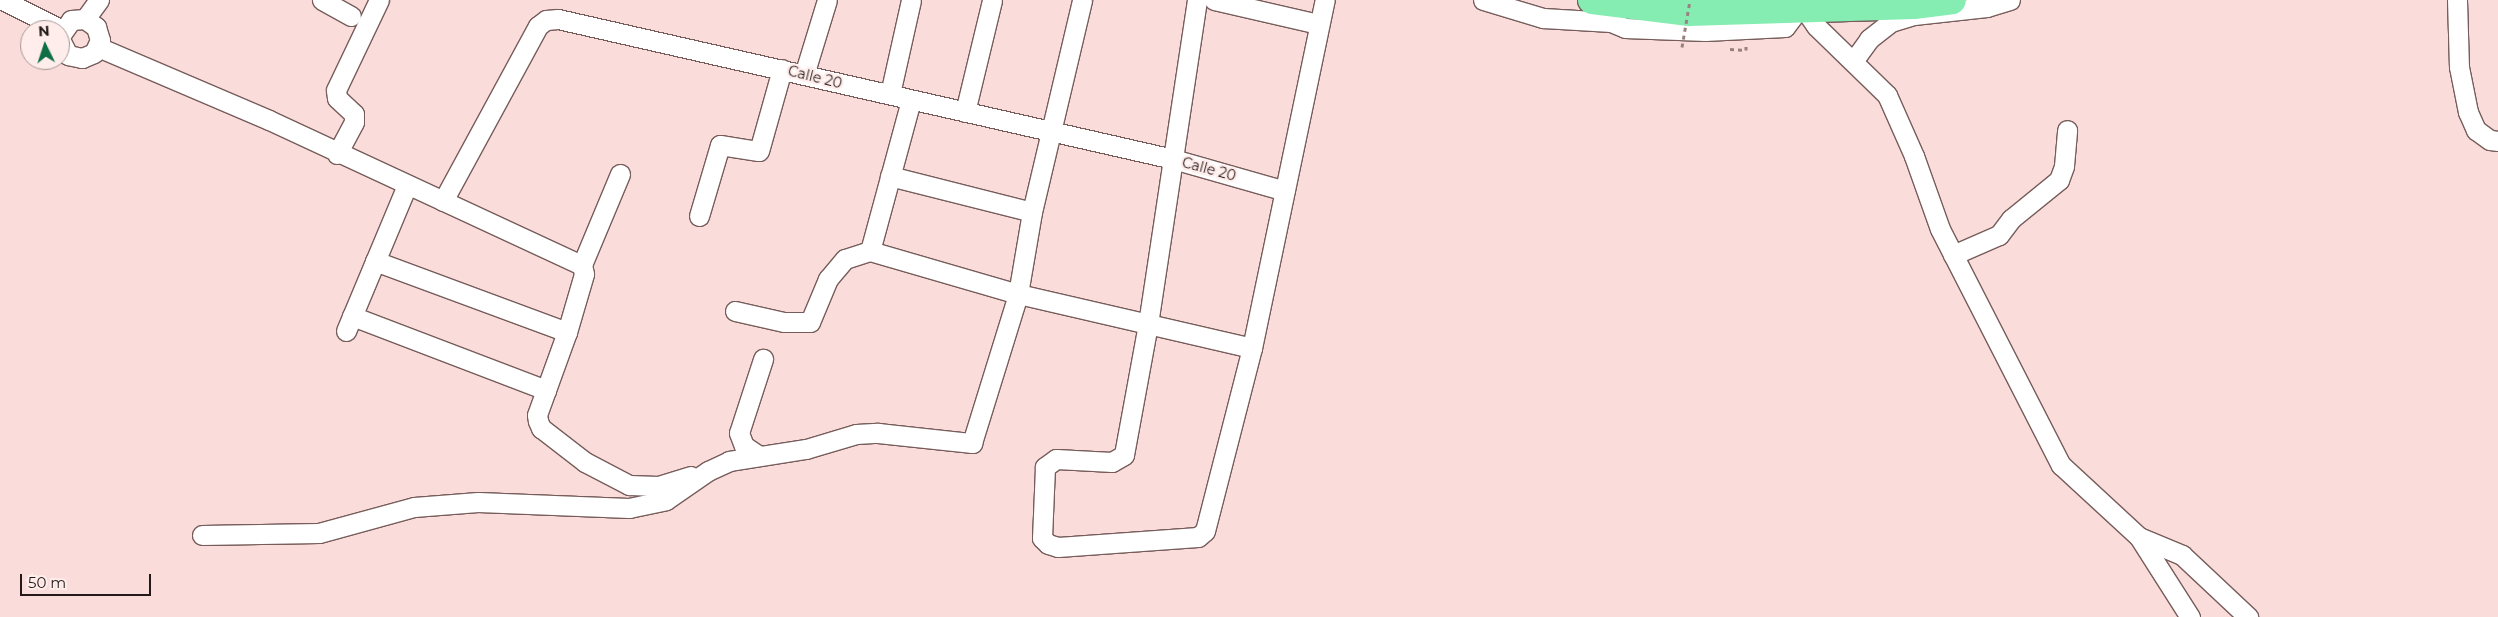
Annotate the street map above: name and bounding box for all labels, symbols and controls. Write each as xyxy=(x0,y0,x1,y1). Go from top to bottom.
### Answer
north arrow xyxy=(20,20,70,70)
text: N xyxy=(38,22,50,40)
street label: Calle 20 xyxy=(786,62,844,92)
street label: Calle 20 xyxy=(1180,154,1238,184)
scale bar xyxy=(22,564,154,596)
text: 50 m xyxy=(28,573,66,592)

